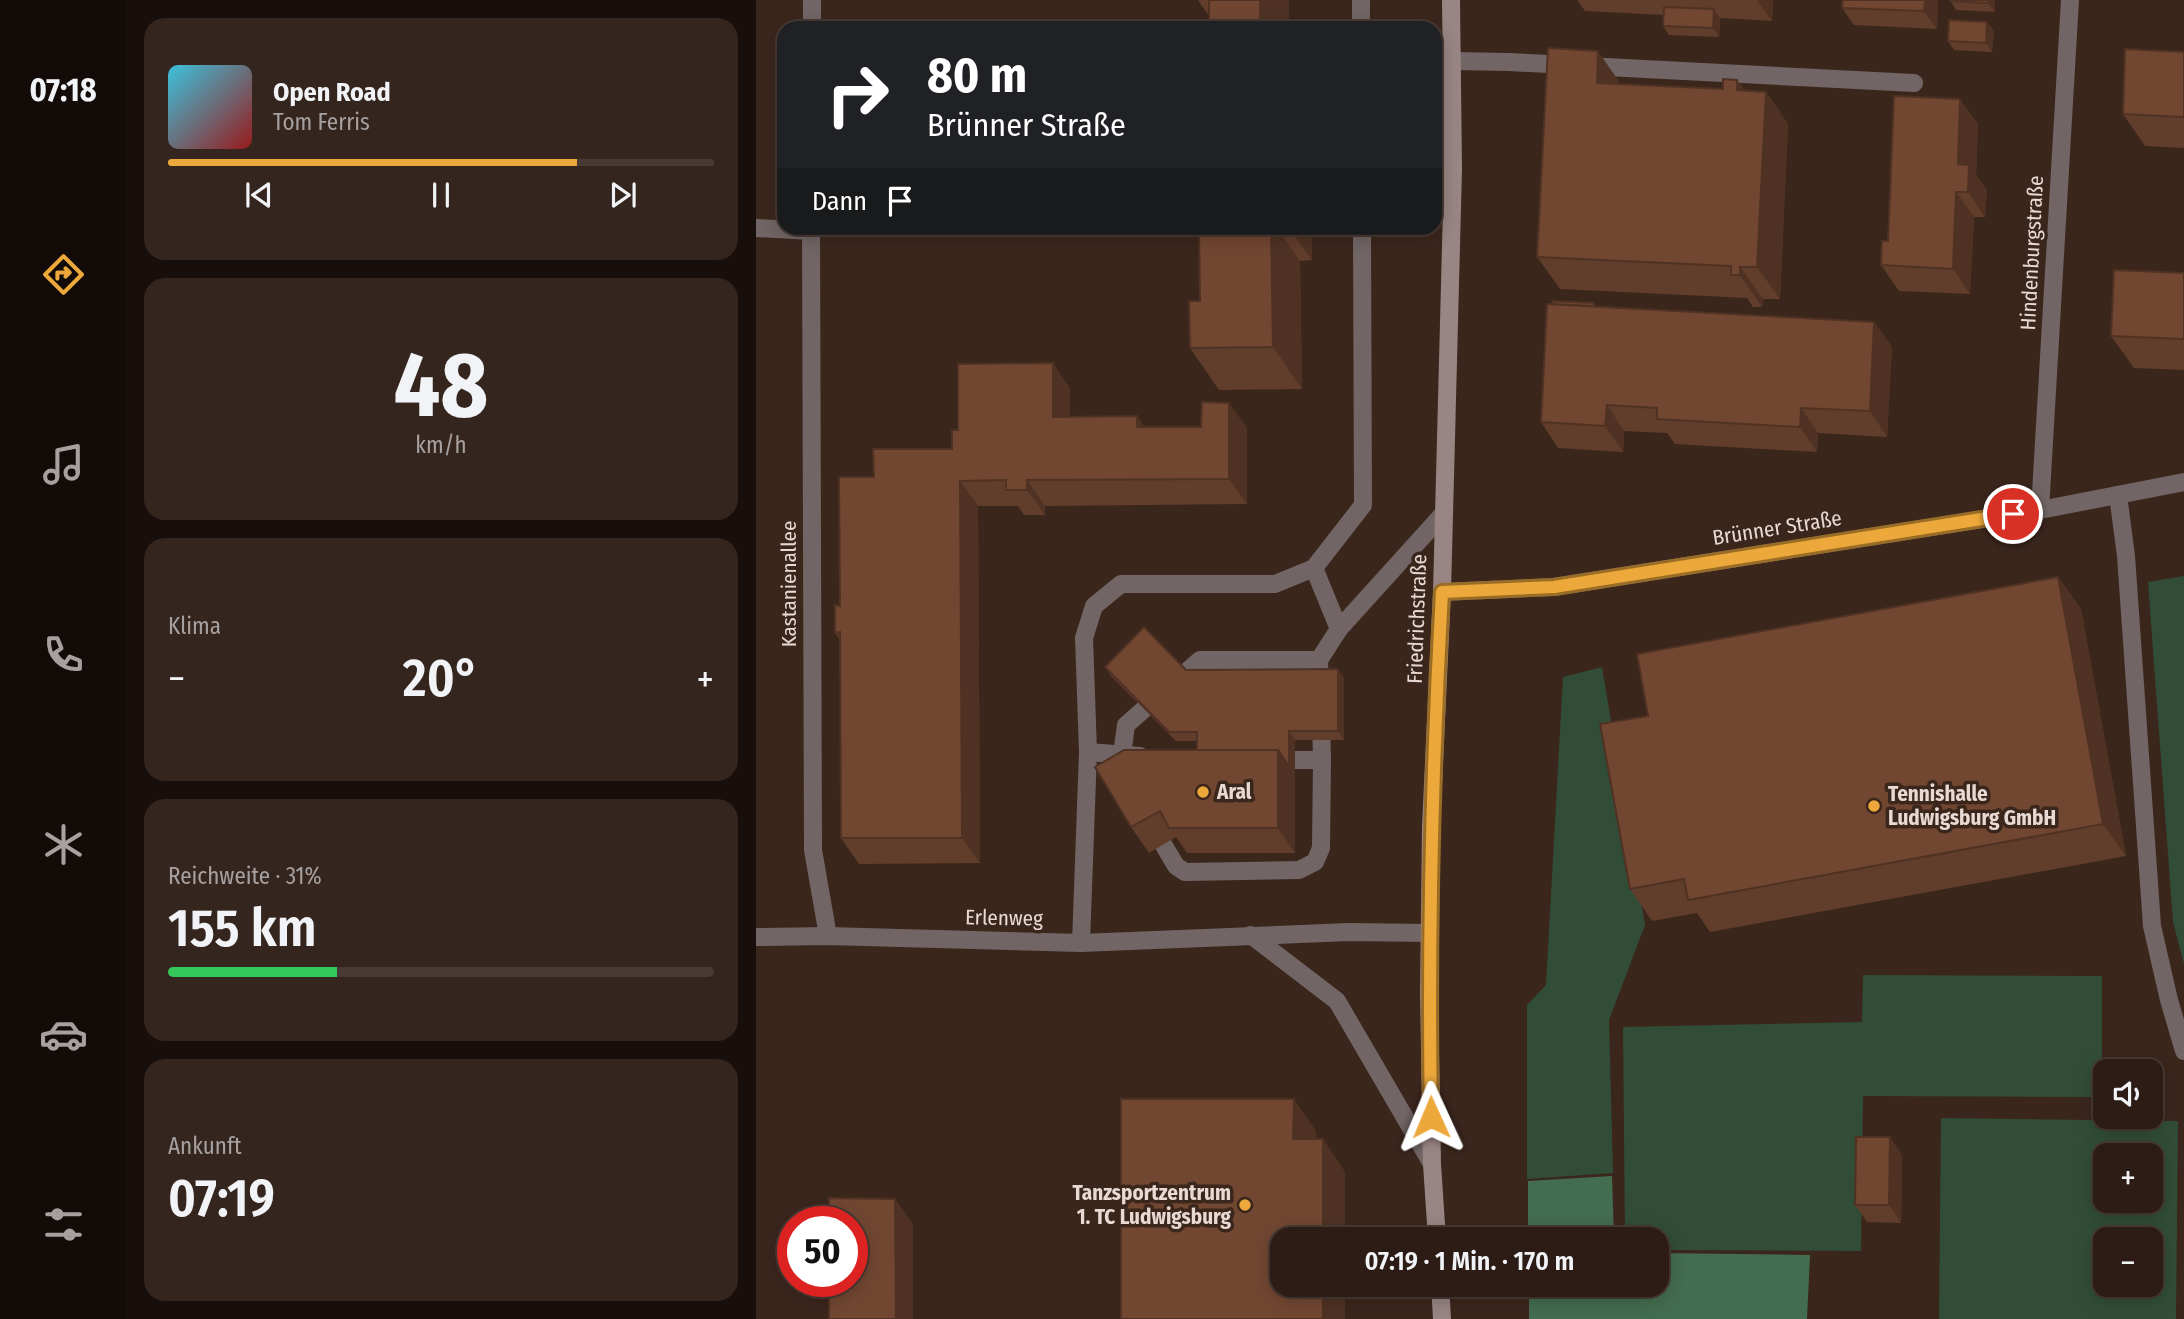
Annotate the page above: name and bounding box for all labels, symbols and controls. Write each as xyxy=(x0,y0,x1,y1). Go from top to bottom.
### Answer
text: 80 m xyxy=(927,46,1027,105)
icon: right xyxy=(812,49,903,140)
text: 07:18 xyxy=(29,71,97,109)
text: Open Road xyxy=(273,77,391,108)
text: Brünner Straße xyxy=(927,106,1126,144)
text: Tom Ferris xyxy=(273,108,370,136)
street label: Hindenburgstraße xyxy=(2015,175,2049,331)
icon: previous xyxy=(240,176,278,214)
icon: pause xyxy=(422,176,460,214)
icon: next xyxy=(604,176,642,214)
icon: arrive xyxy=(881,182,919,220)
text: Dann xyxy=(812,186,867,217)
icon: directions xyxy=(39,250,88,299)
text: 48 xyxy=(394,331,488,440)
text: km/h xyxy=(415,431,467,459)
icon: music xyxy=(39,440,88,489)
pin xyxy=(1983,484,2043,544)
icon: arrive xyxy=(1994,495,2032,533)
street label: Brünner Straße xyxy=(1711,505,1843,551)
street label: Kastanienallee xyxy=(776,521,802,647)
street label: Friedrichstraße xyxy=(1402,554,1432,684)
text: Klima xyxy=(168,612,221,640)
icon: phone xyxy=(39,630,88,679)
text: 20° xyxy=(403,647,479,710)
text: − xyxy=(168,656,185,702)
text: + xyxy=(697,656,714,702)
place label: Aral xyxy=(1216,779,1252,805)
place label: Tennishalle Ludwigsburg GmbH xyxy=(1888,781,2056,831)
marker: Aral xyxy=(1195,784,1211,800)
marker: Tennishalle Ludwigsburg GmbH xyxy=(1866,798,1882,814)
icon: climate xyxy=(39,820,88,869)
text: Reichweite · 31% xyxy=(168,862,322,890)
text: 155 km xyxy=(168,897,316,960)
street label: Erlenweg xyxy=(965,904,1043,932)
icon: car xyxy=(39,1010,88,1059)
map controls xyxy=(2093,1059,2163,1297)
button: sound xyxy=(2093,1059,2163,1129)
position arrow xyxy=(1394,1080,1468,1154)
text: Ankunft xyxy=(168,1132,242,1160)
button: + xyxy=(2093,1143,2163,1213)
text: 07:19 xyxy=(168,1167,275,1230)
place label: Tanzsportzentrum 1. TC Ludwigsburg xyxy=(1072,1180,1232,1230)
marker: Tanzsportzentrum 1. TC Ludwigsburg xyxy=(1237,1197,1253,1213)
icon: filters xyxy=(39,1200,88,1249)
speed limit sign: 50 xyxy=(777,1206,868,1297)
button: − xyxy=(2093,1227,2163,1297)
text: 07:19 · 1 Min. · 170 m xyxy=(1365,1246,1574,1277)

